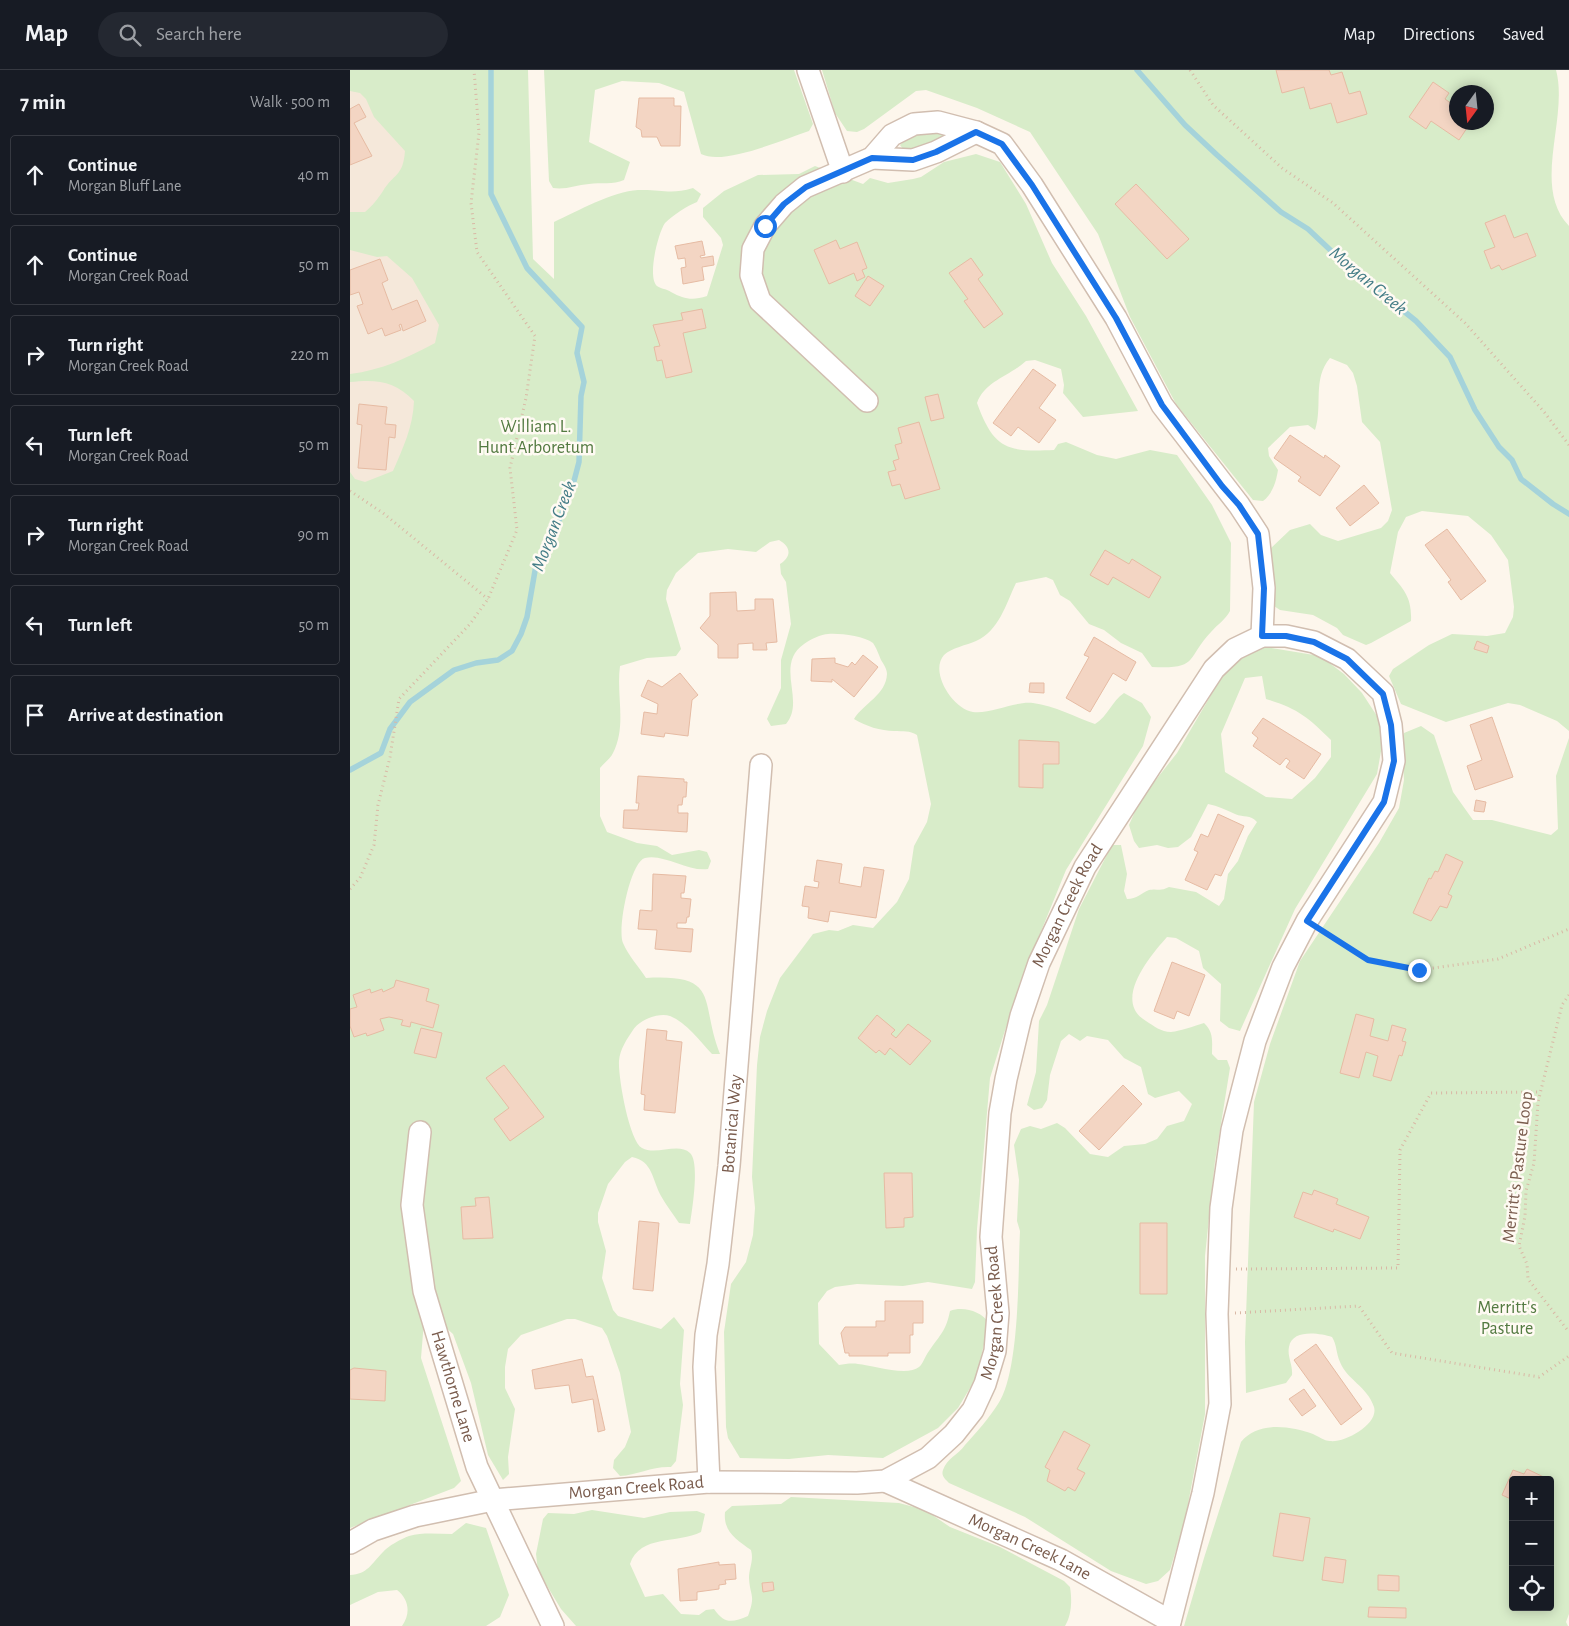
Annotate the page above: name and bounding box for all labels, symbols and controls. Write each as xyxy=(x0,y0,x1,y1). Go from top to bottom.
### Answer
search box xyxy=(98,12,448,57)
icon: search xyxy=(116,21,144,49)
text: Map xyxy=(25,22,68,46)
text: Search here xyxy=(156,25,242,44)
text: Map xyxy=(1344,26,1375,44)
text: Directions xyxy=(1403,26,1475,44)
text: Saved xyxy=(1503,26,1544,44)
north arrow xyxy=(1449,85,1494,130)
text: 7 min xyxy=(20,92,66,113)
text: Walk · 500 m xyxy=(250,94,330,110)
text: Continue xyxy=(68,156,137,175)
icon: ahead xyxy=(21,161,49,189)
text: 40 m xyxy=(297,167,329,183)
text: Morgan Bluff Lane xyxy=(68,178,181,194)
route start xyxy=(754,215,777,238)
water label: Morgan Creek xyxy=(1326,243,1411,319)
text: Continue xyxy=(68,246,137,265)
icon: ahead xyxy=(21,251,49,279)
text: 50 m xyxy=(298,257,329,273)
text: Morgan Creek Road xyxy=(68,268,189,284)
text: Turn right xyxy=(68,336,143,355)
icon: right xyxy=(21,341,49,369)
text: 220 m xyxy=(291,347,329,363)
text: Morgan Creek Road xyxy=(68,358,189,374)
park label: William L. Hunt Arboretum xyxy=(478,418,594,457)
text: Turn left xyxy=(68,426,132,445)
icon: left xyxy=(21,431,49,459)
text: 50 m xyxy=(298,437,329,453)
text: Morgan Creek Road xyxy=(68,448,189,464)
water label: Morgan Creek xyxy=(528,478,580,574)
text: Turn right xyxy=(68,516,143,535)
icon: right xyxy=(21,521,49,549)
text: 90 m xyxy=(298,527,329,543)
text: Morgan Creek Road xyxy=(68,538,189,554)
icon: left xyxy=(21,611,49,639)
text: Turn left xyxy=(68,616,132,635)
text: 50 m xyxy=(298,617,329,633)
icon: arrive xyxy=(21,701,49,729)
text: Arrive at destination xyxy=(68,706,224,725)
street label: Morgan Creek Road xyxy=(1029,841,1106,970)
route end xyxy=(1408,959,1431,982)
street label: Botanical Way xyxy=(719,1073,745,1174)
street label: Merritt's Pasture Loop xyxy=(1500,1090,1536,1244)
street label: Morgan Creek Road xyxy=(978,1245,1007,1382)
park label: Merritt's Pasture xyxy=(1477,1299,1537,1338)
street label: Hawthorne Lane xyxy=(427,1329,478,1444)
street label: Morgan Creek Road xyxy=(568,1473,705,1503)
map controls xyxy=(1509,1476,1554,1611)
button: + xyxy=(1509,1476,1554,1521)
street label: Morgan Creek Lane xyxy=(966,1511,1094,1584)
button: − xyxy=(1509,1521,1554,1566)
button: locate xyxy=(1509,1566,1554,1611)

